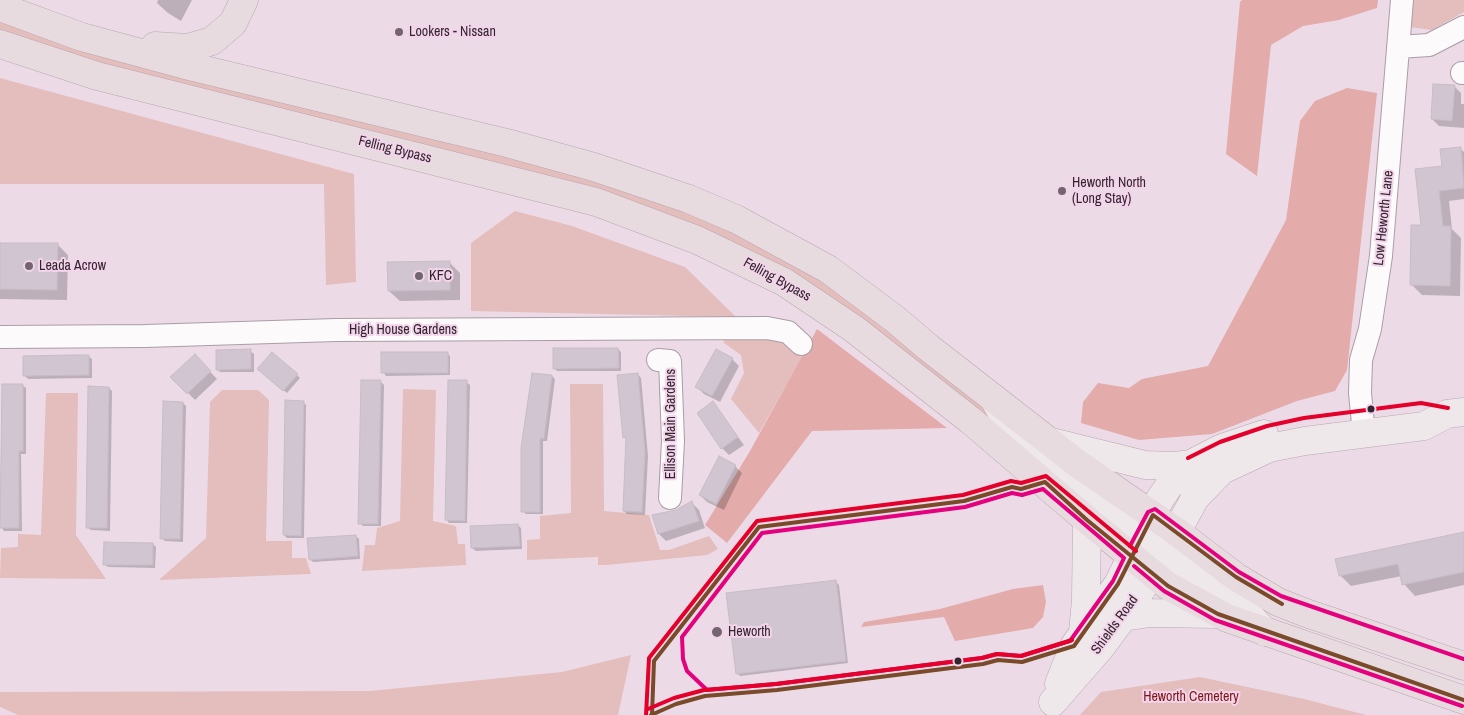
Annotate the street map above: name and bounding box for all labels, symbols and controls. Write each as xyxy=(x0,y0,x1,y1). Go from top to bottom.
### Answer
place label: Lookers - Nissan xyxy=(409,24,496,40)
marker: Lookers - Nissan xyxy=(393,26,405,38)
street label: Felling Bypass xyxy=(357,133,433,167)
street label: Low Heworth Lane xyxy=(1371,170,1397,266)
place label: Heworth North (Long Stay) xyxy=(1072,175,1146,208)
marker: Heworth North (Long Stay) xyxy=(1056,185,1068,197)
street label: Felling Bypass xyxy=(740,255,814,305)
place label: Leada Acrow xyxy=(39,258,106,274)
marker: Leada Acrow xyxy=(23,260,35,272)
place label: KFC xyxy=(429,268,452,284)
marker: KFC xyxy=(413,270,425,282)
street label: High House Gardens xyxy=(349,322,457,338)
street label: Ellison Main Gardens xyxy=(663,369,679,479)
unlabelled marker xyxy=(1366,404,1376,414)
street label: Shields Road xyxy=(1088,592,1142,658)
place label: Heworth xyxy=(728,624,771,640)
marker: Heworth xyxy=(710,625,724,639)
unlabelled marker xyxy=(953,656,963,666)
park label: Heworth Cemetery xyxy=(1143,689,1239,705)

